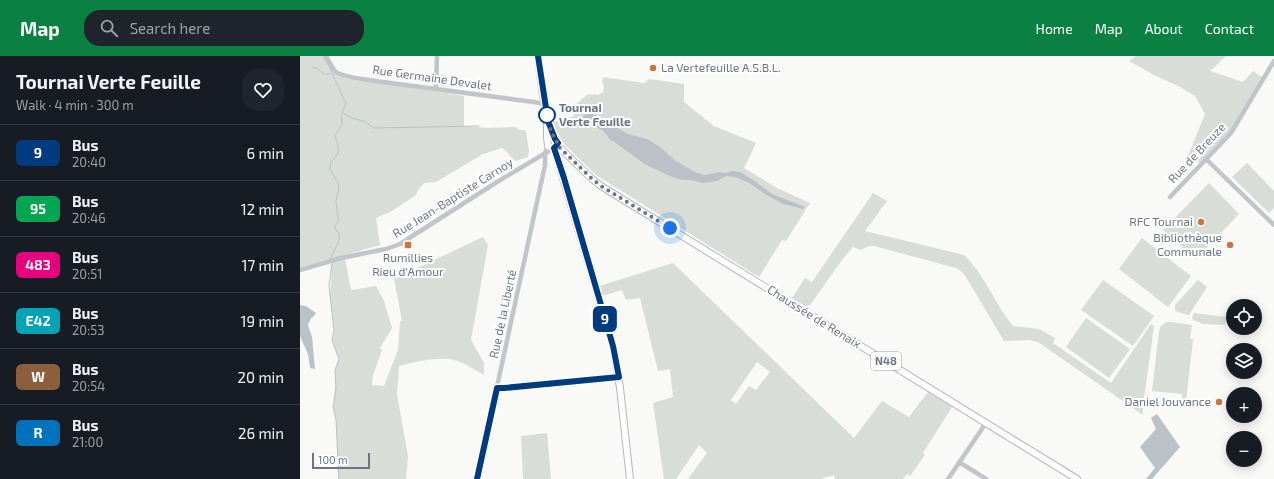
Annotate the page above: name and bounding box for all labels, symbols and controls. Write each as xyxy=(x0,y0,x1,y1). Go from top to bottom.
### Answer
search box xyxy=(84,10,364,46)
text: Map xyxy=(20,17,60,40)
icon: search xyxy=(98,17,120,39)
text: Search here xyxy=(130,19,210,37)
text: Home xyxy=(1036,20,1073,37)
text: Map xyxy=(1095,20,1123,37)
text: About xyxy=(1145,20,1183,37)
text: Contact xyxy=(1205,20,1254,37)
place label: La Vertefeuille A.S.B.L. xyxy=(661,60,781,74)
street label: Rue Germaine Devalet xyxy=(372,62,493,92)
marker: La Vertefeuille A.S.B.L. xyxy=(648,63,658,73)
button: heart xyxy=(242,69,284,111)
text: Tournai Verte Feuille xyxy=(16,70,201,93)
text: Walk · 4 min · 300 m xyxy=(16,97,134,113)
place label: Tournai Verte Feuille xyxy=(559,100,631,128)
marker: Tournai Verte Feuille xyxy=(538,106,556,124)
street label: Rue de Breuze xyxy=(1165,119,1228,185)
text: Bus xyxy=(72,136,98,154)
text: 9 xyxy=(34,144,42,161)
text: 6 min xyxy=(246,144,284,162)
text: 20:40 xyxy=(72,154,106,170)
street label: Rue Jean-Baptiste Carnoy xyxy=(390,154,516,240)
text: Bus xyxy=(72,192,98,210)
text: 95 xyxy=(30,200,46,217)
text: 12 min xyxy=(241,200,284,218)
text: 20:46 xyxy=(72,210,106,226)
place label: RFC Tournai xyxy=(1129,214,1193,228)
marker: RFC Tournai xyxy=(1196,217,1206,227)
your location xyxy=(660,218,680,238)
place label: Bibliothèque Communale xyxy=(1153,230,1222,258)
marker: Rumillies Rieu d'Amour xyxy=(403,240,413,250)
marker: Bibliothèque Communale xyxy=(1225,240,1235,250)
text: Bus xyxy=(72,248,98,266)
place label: Rumillies Rieu d'Amour xyxy=(372,250,444,278)
text: 483 xyxy=(25,256,51,273)
text: 17 min xyxy=(241,256,284,274)
text: 20:51 xyxy=(72,266,102,282)
street label: Rue de la Liberté xyxy=(486,268,518,359)
street label: Chaussée de Renaix xyxy=(765,282,864,351)
map controls xyxy=(1226,299,1262,467)
button: locate xyxy=(1226,299,1262,335)
text: Bus xyxy=(72,304,98,322)
line badge: 9 xyxy=(592,306,618,332)
text: 9 xyxy=(601,310,609,327)
text: E42 xyxy=(25,312,51,329)
text: 19 min xyxy=(241,312,284,330)
text: 20:53 xyxy=(72,322,104,338)
button: layers xyxy=(1226,343,1262,379)
road number: N48 xyxy=(871,352,901,370)
text: Bus xyxy=(72,360,98,378)
text: W xyxy=(31,368,45,385)
text: 20 min xyxy=(238,368,284,386)
text: 20:54 xyxy=(72,378,105,394)
button: + xyxy=(1226,387,1262,423)
place label: Daniel Jouvance xyxy=(1125,394,1211,408)
marker: Daniel Jouvance xyxy=(1214,397,1224,407)
text: Bus xyxy=(72,416,98,434)
text: R xyxy=(33,424,43,441)
text: 26 min xyxy=(238,424,284,442)
button: − xyxy=(1226,431,1262,467)
text: 21:00 xyxy=(72,434,103,450)
scale bar xyxy=(312,451,370,470)
text: 100 m xyxy=(318,453,348,466)

